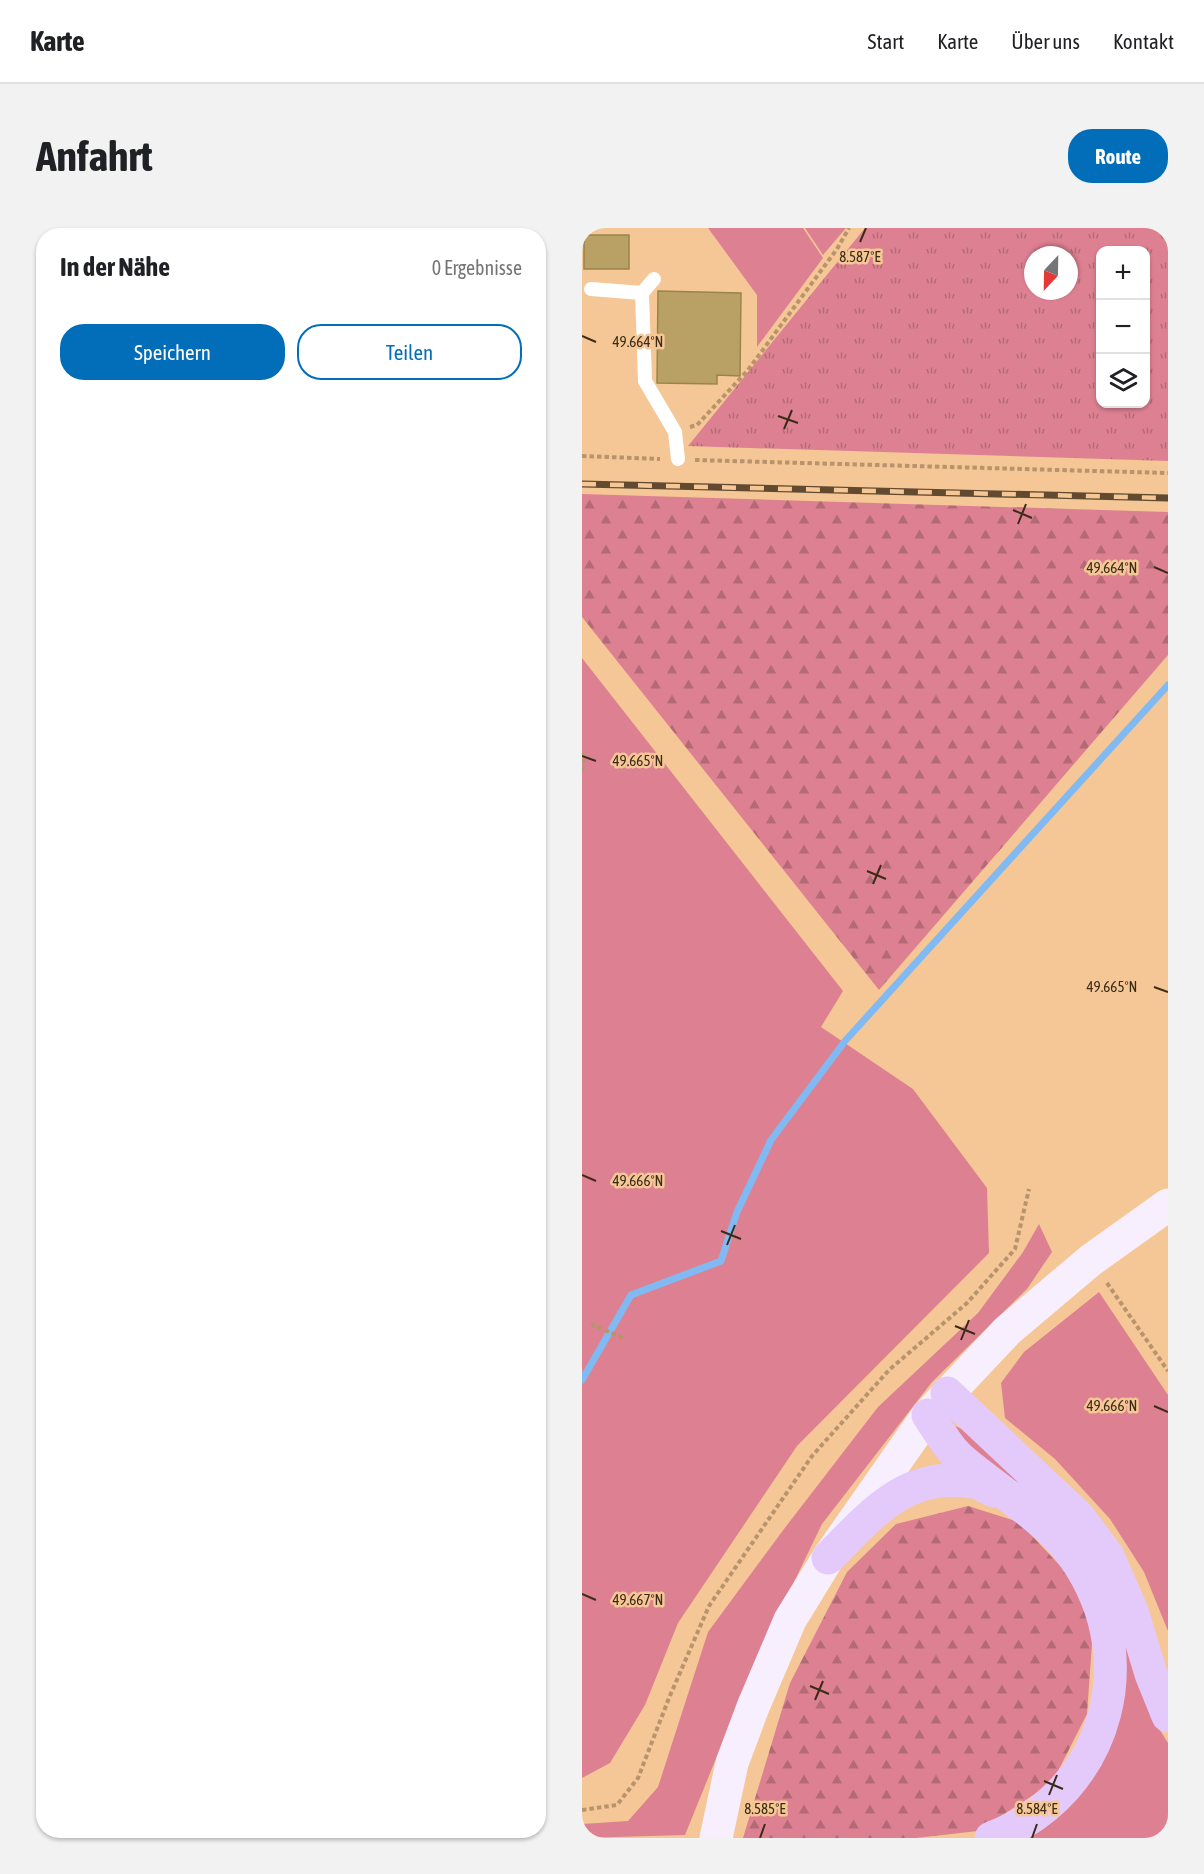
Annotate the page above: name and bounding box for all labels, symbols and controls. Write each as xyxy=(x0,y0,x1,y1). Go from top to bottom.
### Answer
text: Karte xyxy=(30,25,85,57)
text: Start xyxy=(868,29,904,53)
text: Karte xyxy=(937,29,978,53)
text: Über uns xyxy=(1011,29,1080,53)
text: Kontakt xyxy=(1113,29,1174,53)
button: Route xyxy=(1068,129,1168,183)
text: Anfahrt xyxy=(36,132,153,180)
north arrow xyxy=(1024,246,1078,300)
map controls xyxy=(1096,246,1150,408)
button: + xyxy=(1096,246,1150,300)
text: 8.587°E xyxy=(839,248,881,265)
text: In der Nähe xyxy=(60,252,170,282)
text: 0 Ergebnisse xyxy=(432,256,522,279)
button: − xyxy=(1096,300,1150,354)
button: Speichern xyxy=(60,324,285,380)
button: Teilen xyxy=(297,324,522,380)
text: 49.664°N xyxy=(613,333,663,350)
button: layers xyxy=(1096,354,1150,408)
text: 49.664°N xyxy=(1087,559,1137,576)
text: 49.665°N xyxy=(613,752,663,769)
text: 49.665°N xyxy=(1087,978,1137,995)
text: 49.666°N xyxy=(613,1172,663,1189)
text: 49.666°N xyxy=(1087,1397,1137,1414)
text: 49.667°N xyxy=(613,1591,663,1608)
text: 8.585°E xyxy=(744,1800,786,1817)
text: 8.584°E xyxy=(1016,1800,1058,1817)

